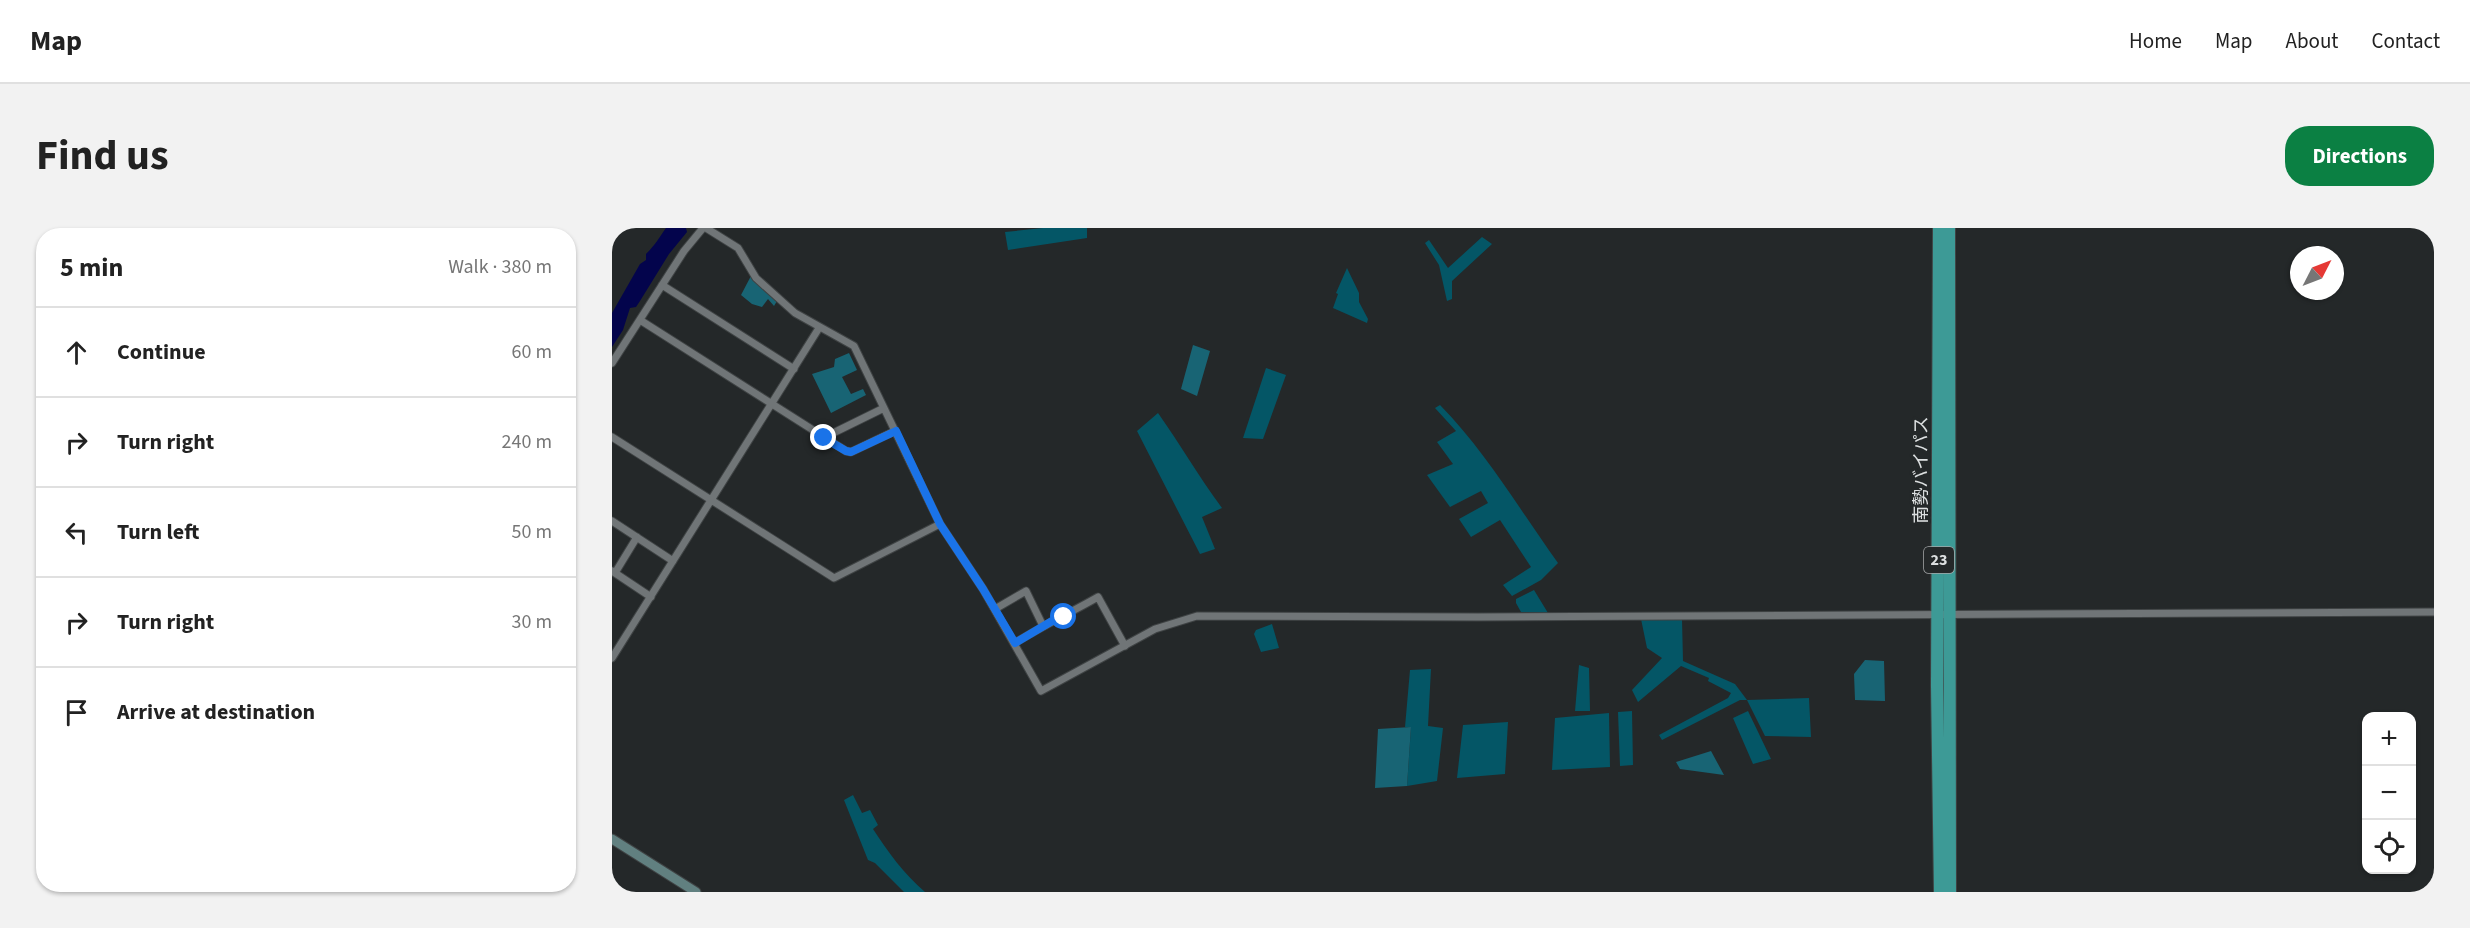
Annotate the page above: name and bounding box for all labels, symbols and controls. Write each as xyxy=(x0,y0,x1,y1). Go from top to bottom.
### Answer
text: Map xyxy=(30,21,82,61)
text: Home xyxy=(2129,26,2182,56)
text: Map xyxy=(2215,26,2253,56)
text: About xyxy=(2286,26,2338,56)
text: Contact xyxy=(2371,26,2440,56)
text: Find us xyxy=(36,126,169,186)
button: Directions xyxy=(2285,126,2434,186)
north arrow xyxy=(2290,246,2344,300)
text: 5 min xyxy=(60,249,123,286)
text: Walk · 380 m xyxy=(448,253,552,281)
icon: ahead xyxy=(60,336,93,369)
text: Continue xyxy=(117,336,206,368)
text: 60 m xyxy=(512,338,552,366)
street label: 南勢バイパス xyxy=(1909,416,1934,524)
route end xyxy=(810,424,836,450)
icon: right xyxy=(60,426,93,459)
text: Turn right xyxy=(117,426,214,458)
text: 240 m xyxy=(502,428,552,456)
icon: left xyxy=(60,516,93,549)
text: Turn left xyxy=(117,516,199,548)
text: 50 m xyxy=(512,518,552,546)
road number: 23 xyxy=(1924,547,1954,573)
route start xyxy=(1050,603,1076,629)
icon: right xyxy=(60,606,93,639)
text: Turn right xyxy=(117,606,214,638)
text: 30 m xyxy=(512,608,552,636)
icon: arrive xyxy=(60,696,93,729)
text: Arrive at destination xyxy=(117,696,315,728)
map controls xyxy=(2362,712,2416,874)
button: + xyxy=(2362,712,2416,766)
button: − xyxy=(2362,766,2416,820)
button: locate xyxy=(2362,820,2416,874)

